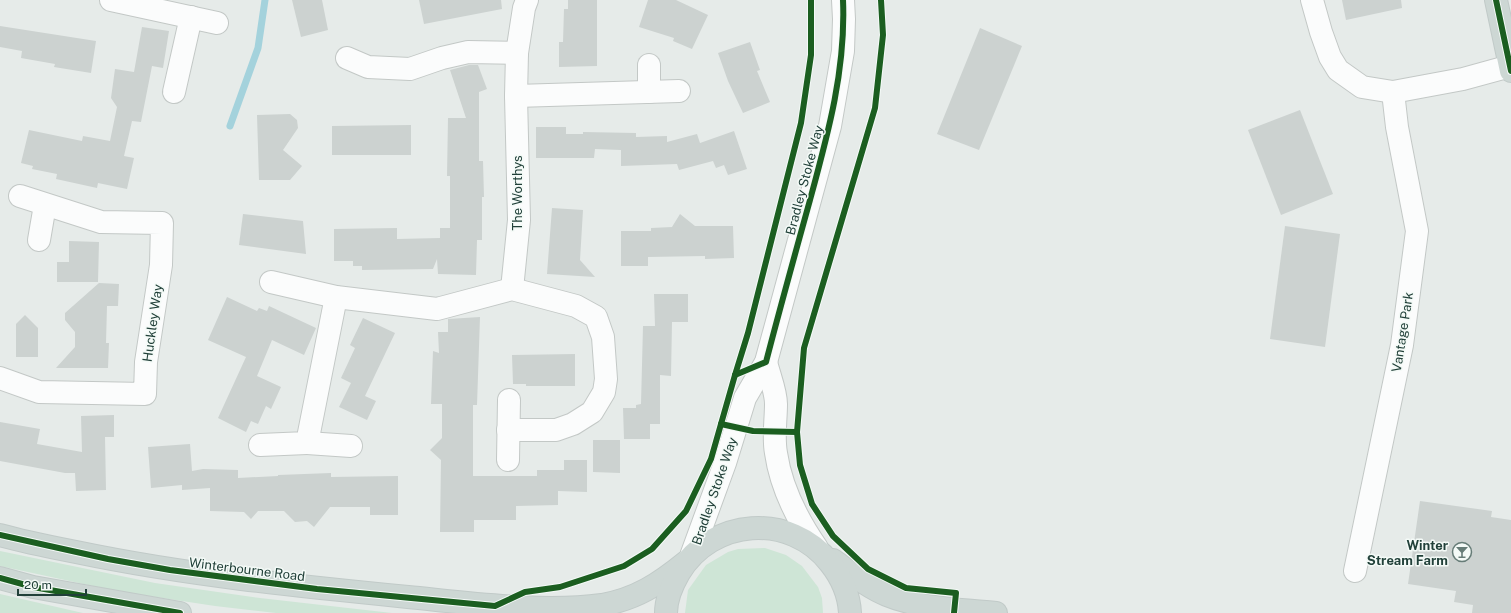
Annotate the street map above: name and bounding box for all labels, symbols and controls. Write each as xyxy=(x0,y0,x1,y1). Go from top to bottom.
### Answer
street label: Bradley Stoke Way xyxy=(783,124,826,237)
street label: The Worthys xyxy=(510,155,525,231)
street label: Huckley Way xyxy=(140,283,165,363)
street label: Vantage Park xyxy=(1389,291,1416,373)
street label: Bradley Stoke Way xyxy=(689,435,740,547)
place label: Winter Stream Farm xyxy=(1367,538,1449,568)
bar icon: Winter Stream Farm xyxy=(1451,541,1473,563)
street label: Winterbourne Road xyxy=(188,555,306,584)
scale bar xyxy=(18,571,86,597)
text: 20 m xyxy=(24,578,52,592)

